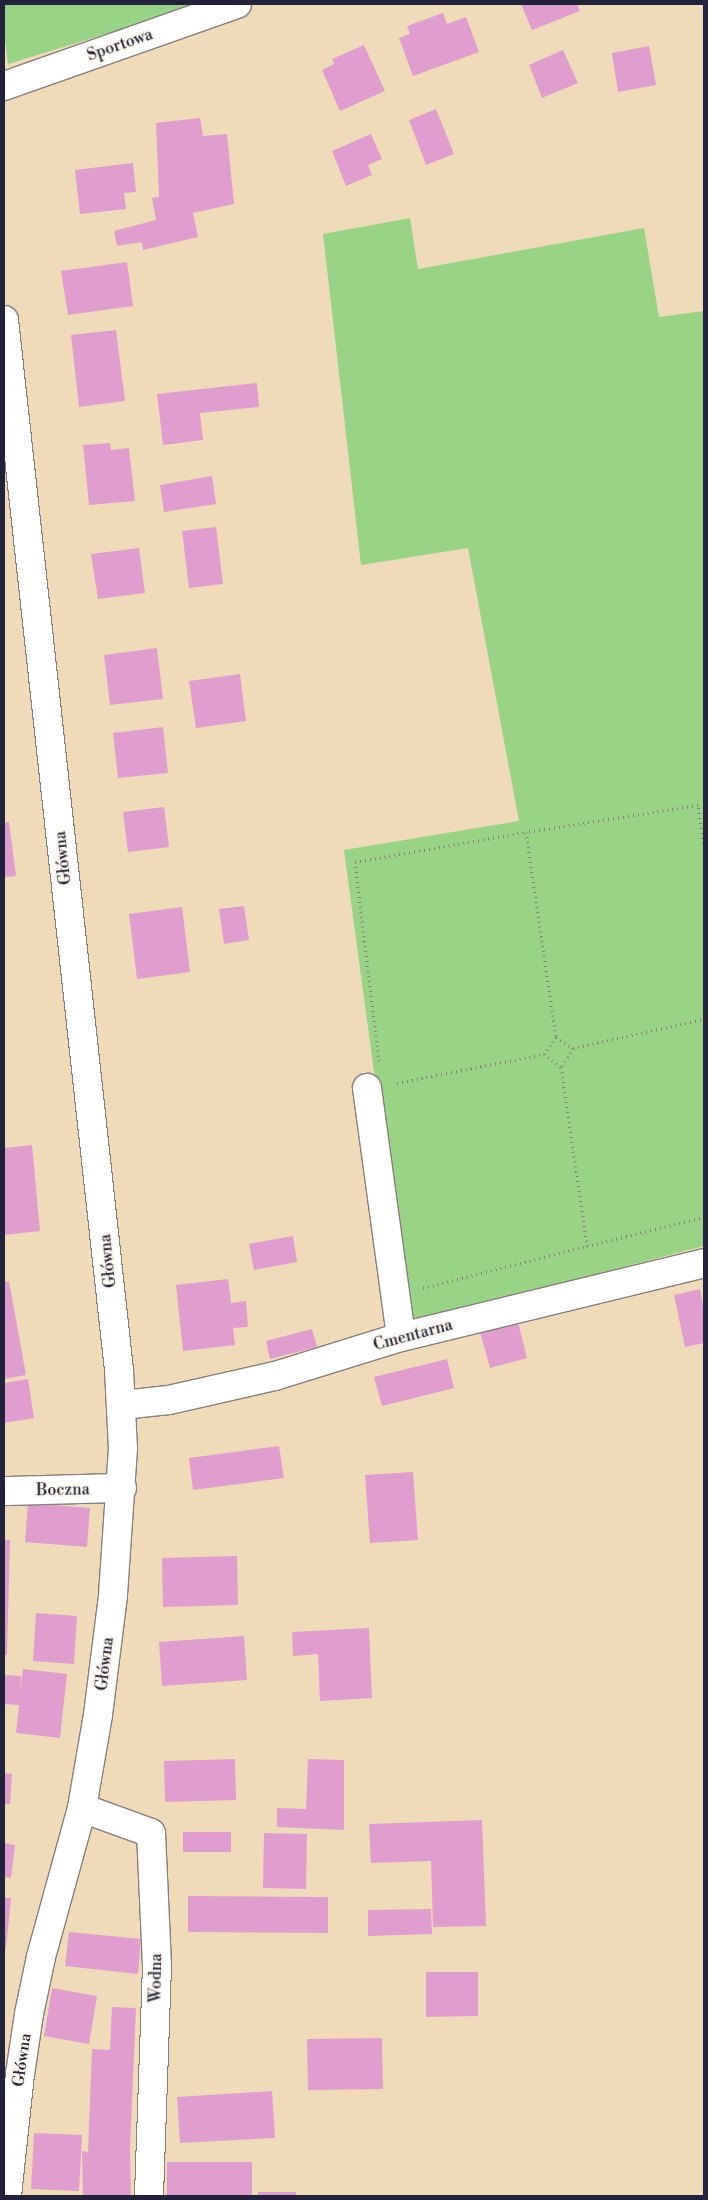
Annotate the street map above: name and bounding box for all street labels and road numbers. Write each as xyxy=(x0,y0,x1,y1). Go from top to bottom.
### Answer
street label: Sportowa xyxy=(85,25,155,65)
street label: Główna xyxy=(51,830,75,886)
street label: Główna xyxy=(96,1233,120,1289)
street label: Cmentarna xyxy=(371,1315,455,1355)
street label: Boczna xyxy=(36,1480,90,1500)
street label: Główna xyxy=(92,1636,118,1692)
street label: Wodna xyxy=(146,1953,166,2003)
street label: Główna xyxy=(9,2032,35,2088)

